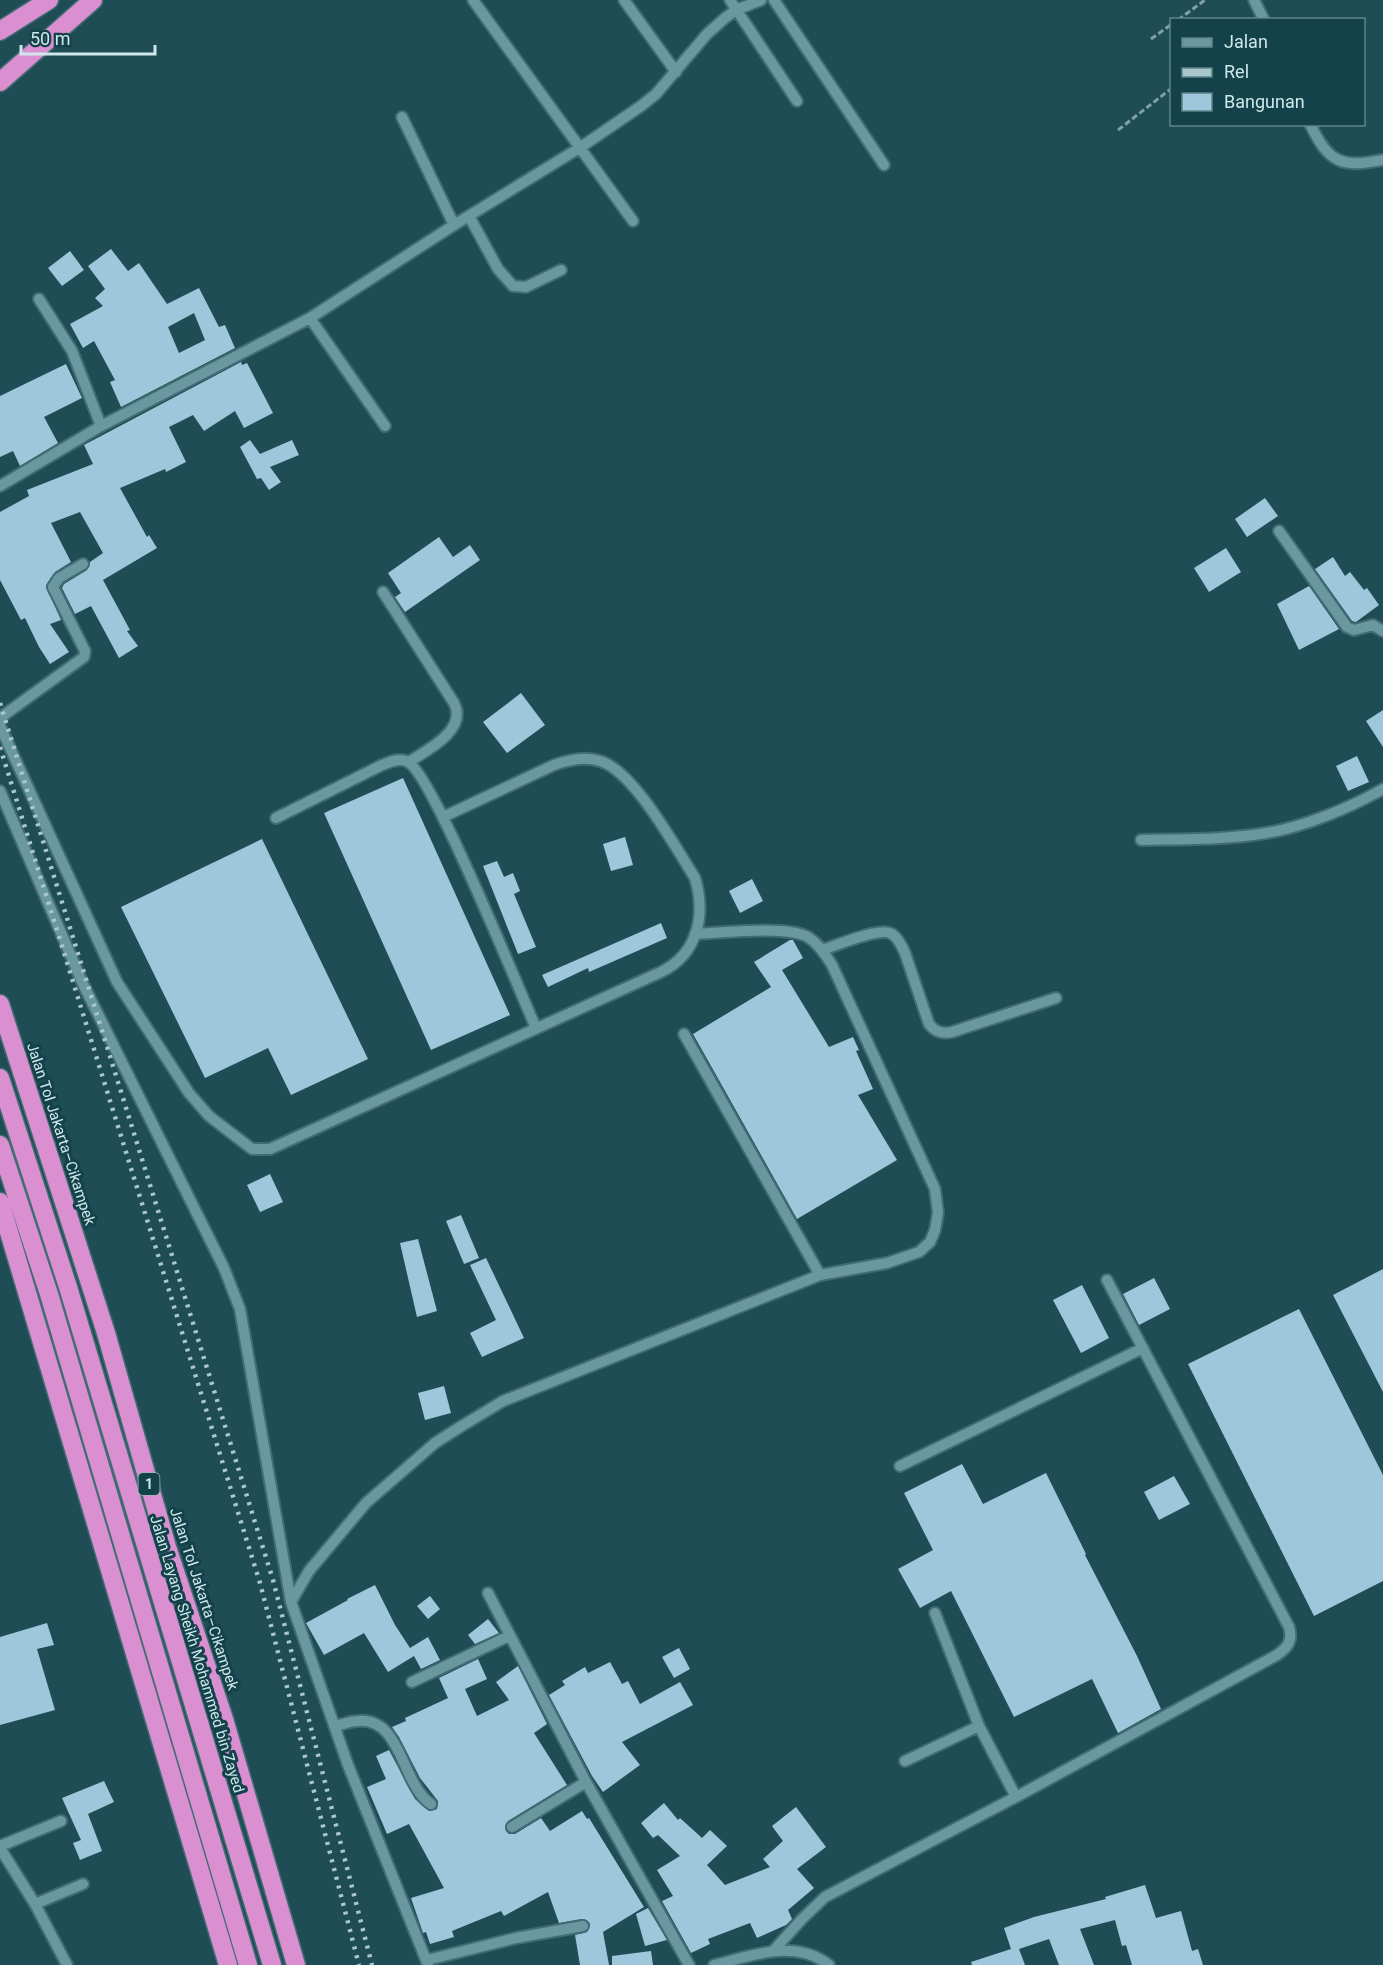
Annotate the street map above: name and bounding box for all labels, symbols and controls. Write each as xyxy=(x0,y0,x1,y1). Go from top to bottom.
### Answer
scale bar xyxy=(21,18,154,56)
legend xyxy=(1170,18,1365,126)
text: 50 m xyxy=(30,28,70,49)
text: Jalan xyxy=(1224,31,1268,52)
text: Rel xyxy=(1224,61,1249,82)
text: Bangunan xyxy=(1224,91,1305,112)
street label: Jalan Tol Jakarta–Cikampek xyxy=(23,1040,99,1228)
road number: 1 xyxy=(138,1473,160,1495)
street label: Jalan Tol Jakarta–Cikampek xyxy=(166,1505,242,1693)
street label: Jalan Layang Sheikh Mohammed bin Zayed xyxy=(146,1513,248,1795)

